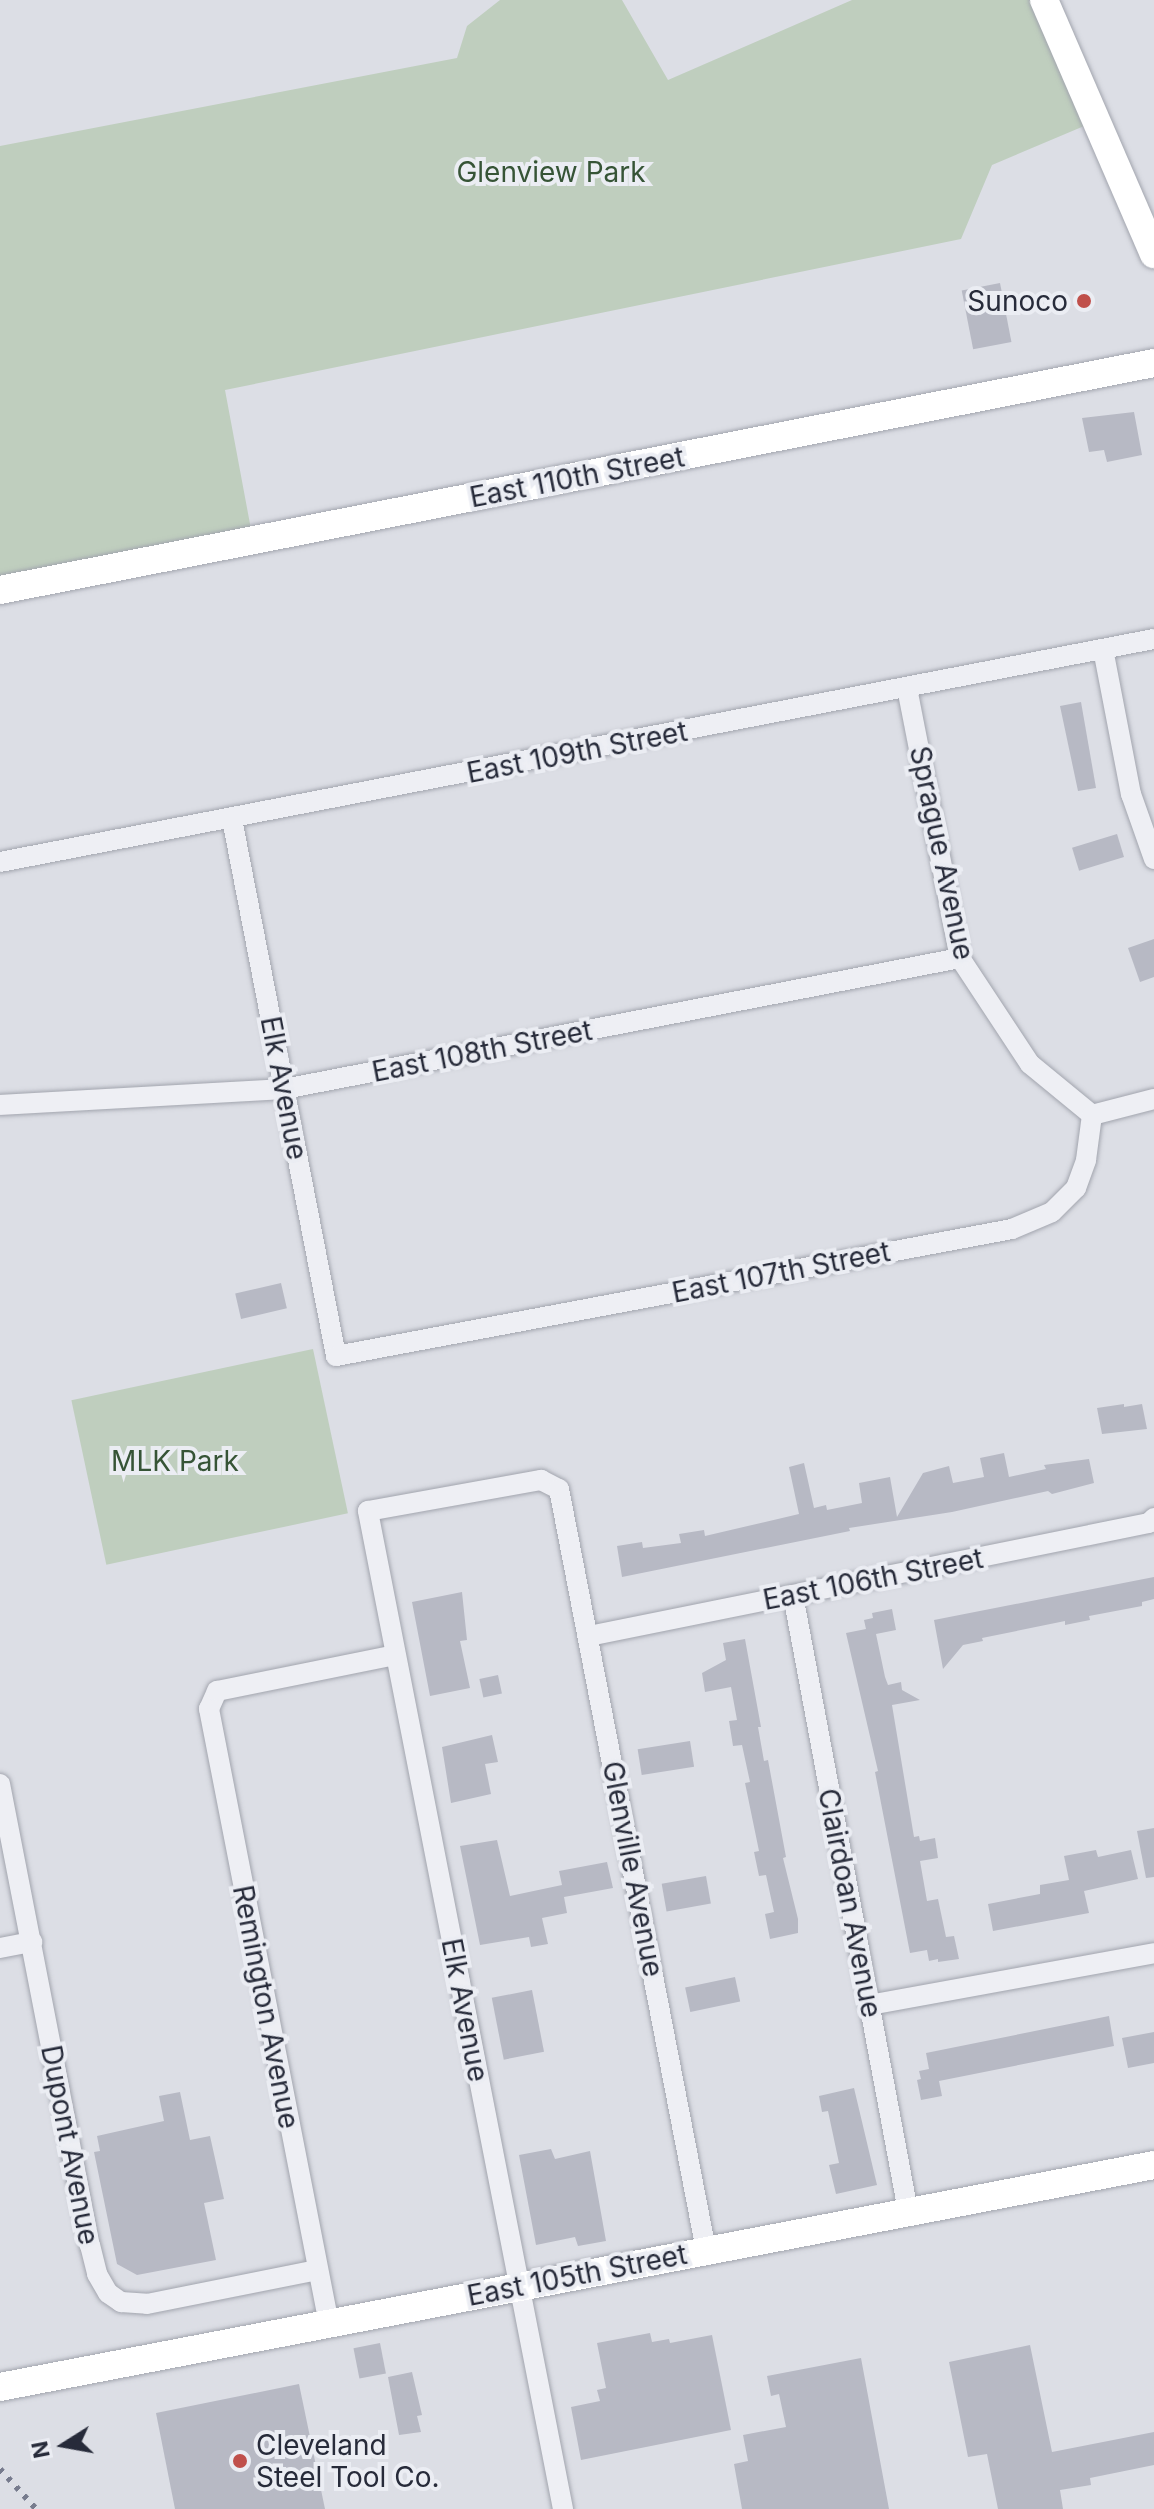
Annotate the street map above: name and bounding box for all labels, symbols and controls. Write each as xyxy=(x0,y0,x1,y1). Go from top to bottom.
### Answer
park label: Glenview Park xyxy=(456,155,646,189)
place label: Sunoco xyxy=(967,284,1068,318)
marker: Sunoco xyxy=(1075,292,1093,310)
street label: East 110th Street xyxy=(467,440,687,514)
street label: East 109th Street xyxy=(464,714,690,790)
street label: Sprague Avenue xyxy=(903,743,981,963)
street label: East 108th Street xyxy=(369,1013,595,1089)
street label: Elk Avenue xyxy=(254,1014,314,1162)
street label: East 107th Street xyxy=(669,1234,893,1310)
park label: MLK Park xyxy=(111,1444,239,1478)
street label: East 106th Street xyxy=(760,1541,986,1617)
street label: Glenville Avenue xyxy=(596,1758,670,1980)
street label: Clairdoan Avenue xyxy=(811,1786,889,2020)
street label: Remington Avenue xyxy=(226,1882,306,2132)
street label: Elk Avenue xyxy=(435,1936,495,2084)
street label: Dupont Avenue xyxy=(34,2042,106,2248)
street label: East 105th Street xyxy=(464,2237,690,2313)
north arrow xyxy=(24,2405,104,2485)
place label: Cleveland Steel Tool Co. xyxy=(256,2428,440,2494)
text: N xyxy=(26,2439,55,2460)
marker: Cleveland Steel Tool Co. xyxy=(231,2452,249,2470)

